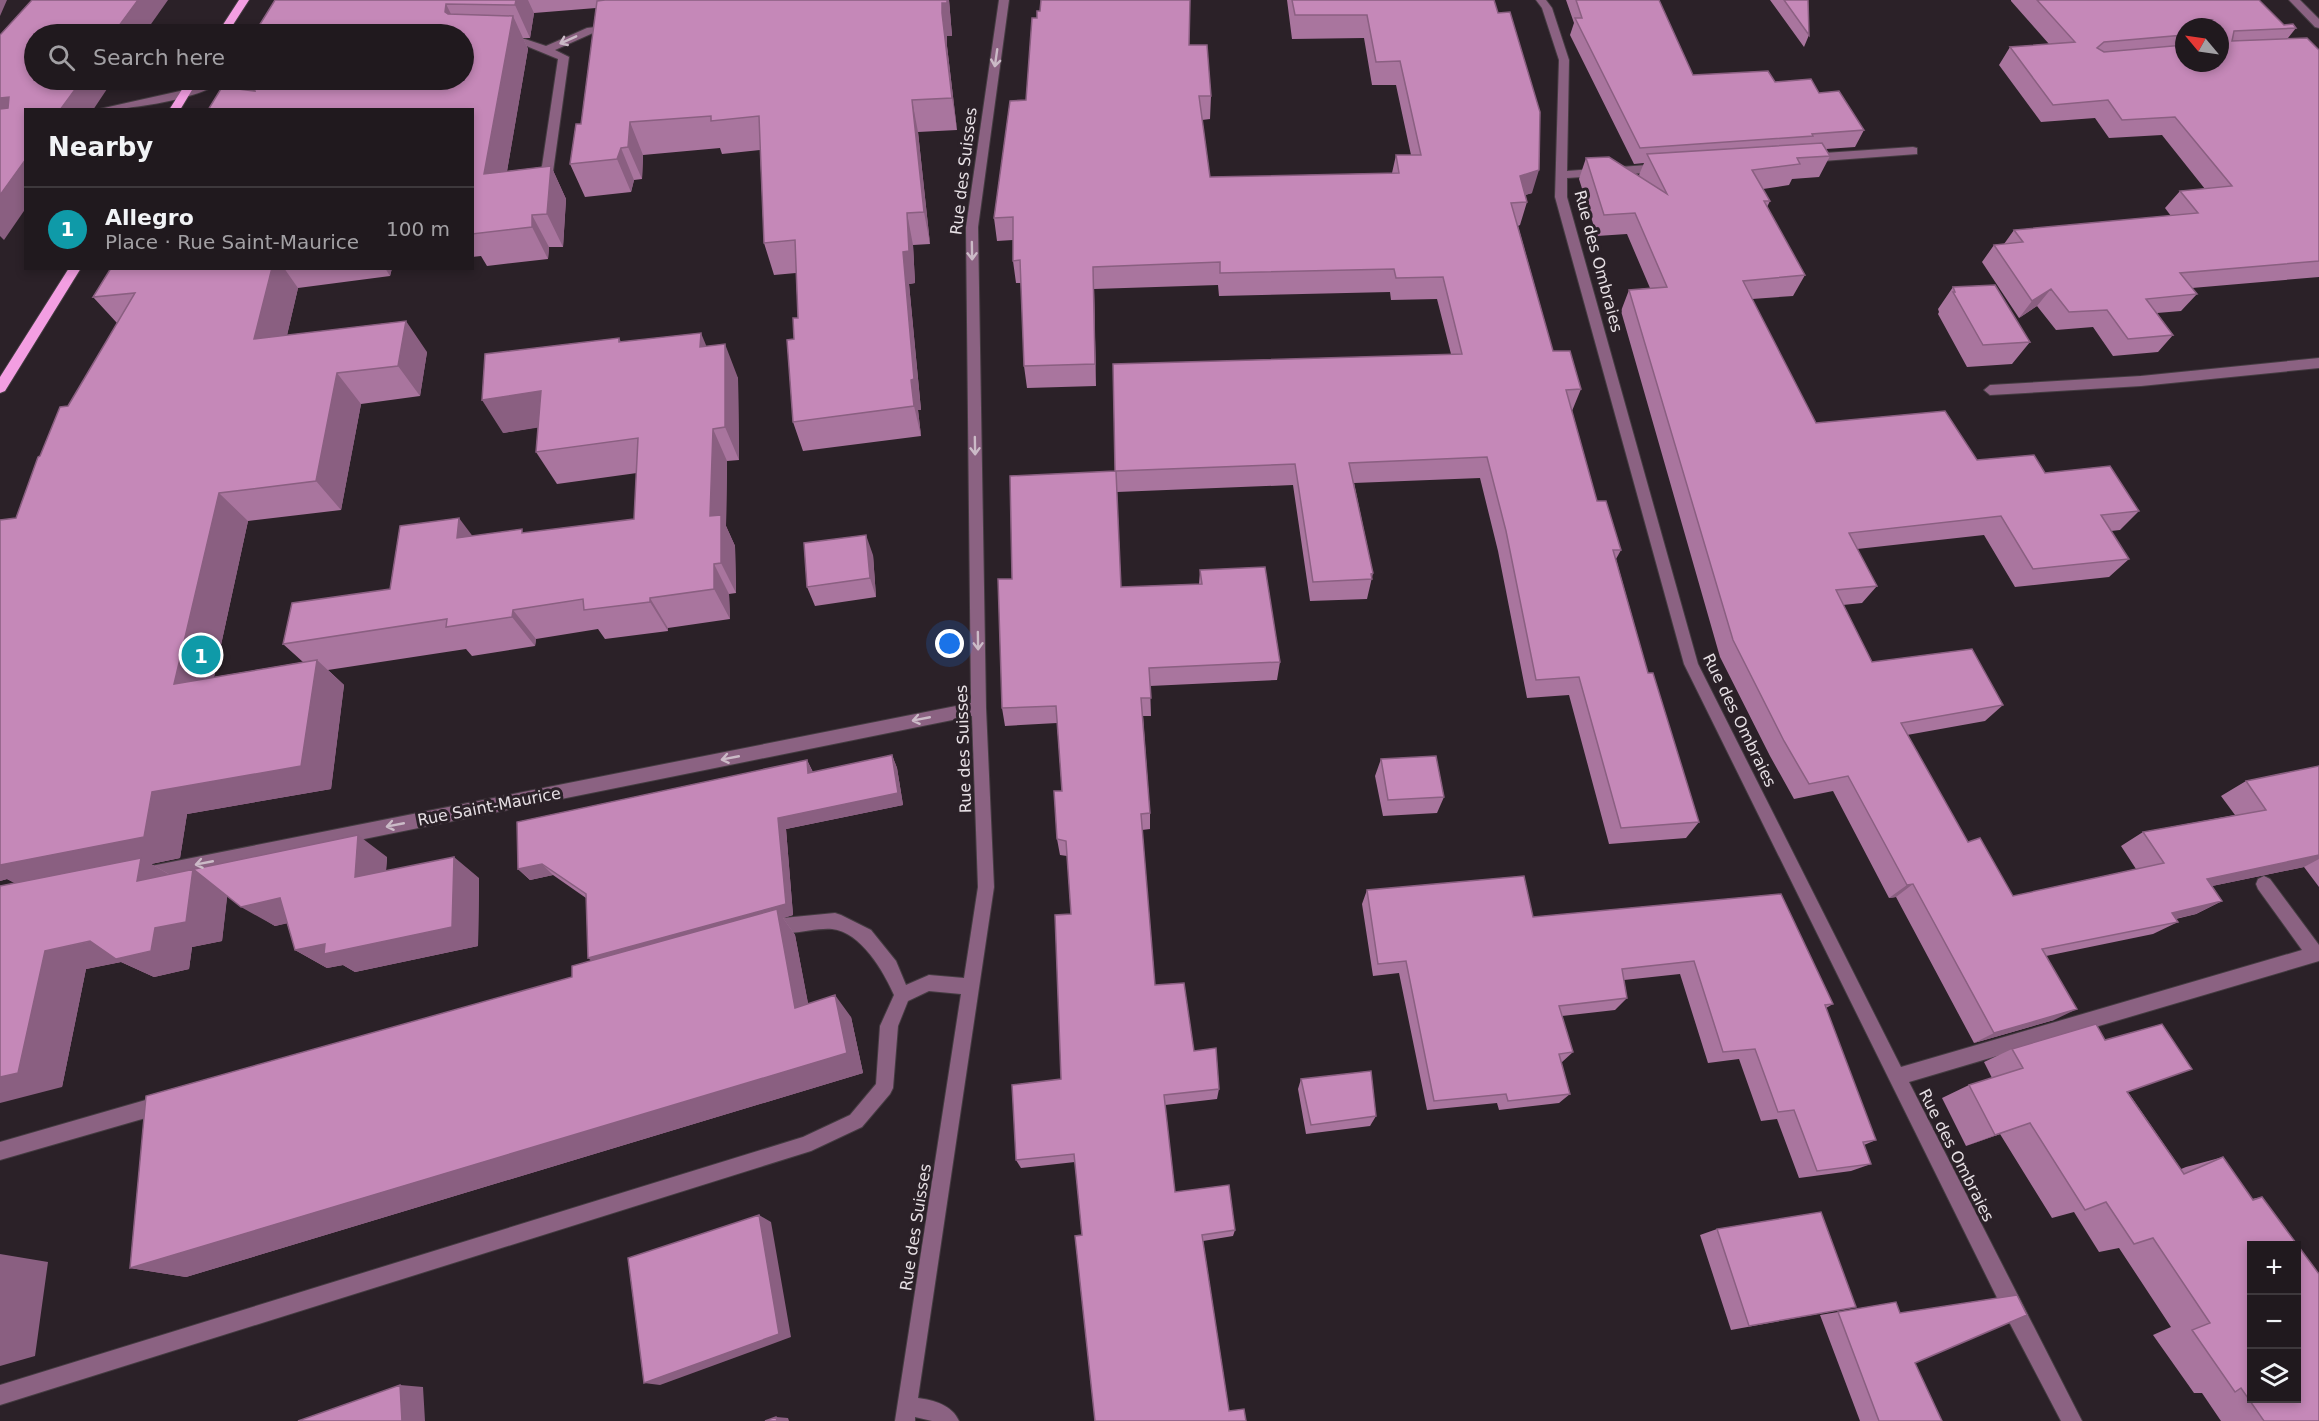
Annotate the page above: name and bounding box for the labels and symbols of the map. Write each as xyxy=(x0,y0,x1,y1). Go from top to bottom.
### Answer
north arrow xyxy=(2175,18,2229,72)
one-way arrow xyxy=(560,35,578,47)
one-way arrow xyxy=(991,48,1002,67)
street label: Rue des Suisses xyxy=(946,106,981,236)
street label: Rue des Ombraies xyxy=(1570,188,1627,334)
one-way arrow xyxy=(967,241,978,261)
one-way arrow xyxy=(969,436,981,456)
your location xyxy=(935,629,964,658)
one-way arrow xyxy=(972,631,984,651)
pin: 1 xyxy=(182,632,220,678)
street label: Rue des Ombraies xyxy=(1699,650,1780,790)
street label: Rue des Suisses xyxy=(952,684,975,814)
one-way arrow xyxy=(912,714,932,725)
one-way arrow xyxy=(721,753,740,764)
street label: Rue Saint-Maurice xyxy=(416,783,562,830)
one-way arrow xyxy=(385,820,405,831)
one-way arrow xyxy=(194,858,213,870)
street label: Rue des Ombraies xyxy=(1915,1086,1998,1225)
street label: Rue des Suisses xyxy=(896,1162,935,1292)

